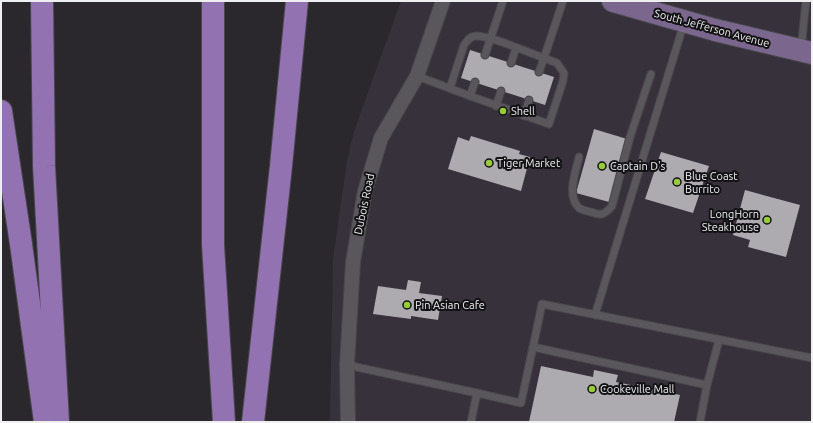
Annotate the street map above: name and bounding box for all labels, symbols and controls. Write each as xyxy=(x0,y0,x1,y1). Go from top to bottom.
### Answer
street label: South Jefferson Avenue xyxy=(653,7,771,49)
place label: Shell xyxy=(511,105,535,117)
marker: Shell xyxy=(498,106,508,116)
place label: Tiger Market xyxy=(497,157,561,169)
marker: Tiger Market xyxy=(484,158,494,168)
place label: Captain D's xyxy=(610,160,666,172)
marker: Captain D's xyxy=(597,161,607,171)
place label: Blue Coast Burrito xyxy=(685,170,738,195)
street label: Dubois Road xyxy=(352,172,376,236)
marker: Blue Coast Burrito xyxy=(672,177,682,187)
place label: LongHorn Steakhouse xyxy=(702,208,759,233)
marker: LongHorn Steakhouse xyxy=(762,215,772,225)
place label: Pin Asian Cafe xyxy=(415,299,485,311)
marker: Pin Asian Cafe xyxy=(402,300,412,310)
place label: Cookeville Mall xyxy=(600,383,675,395)
marker: Cookeville Mall xyxy=(587,384,597,394)

